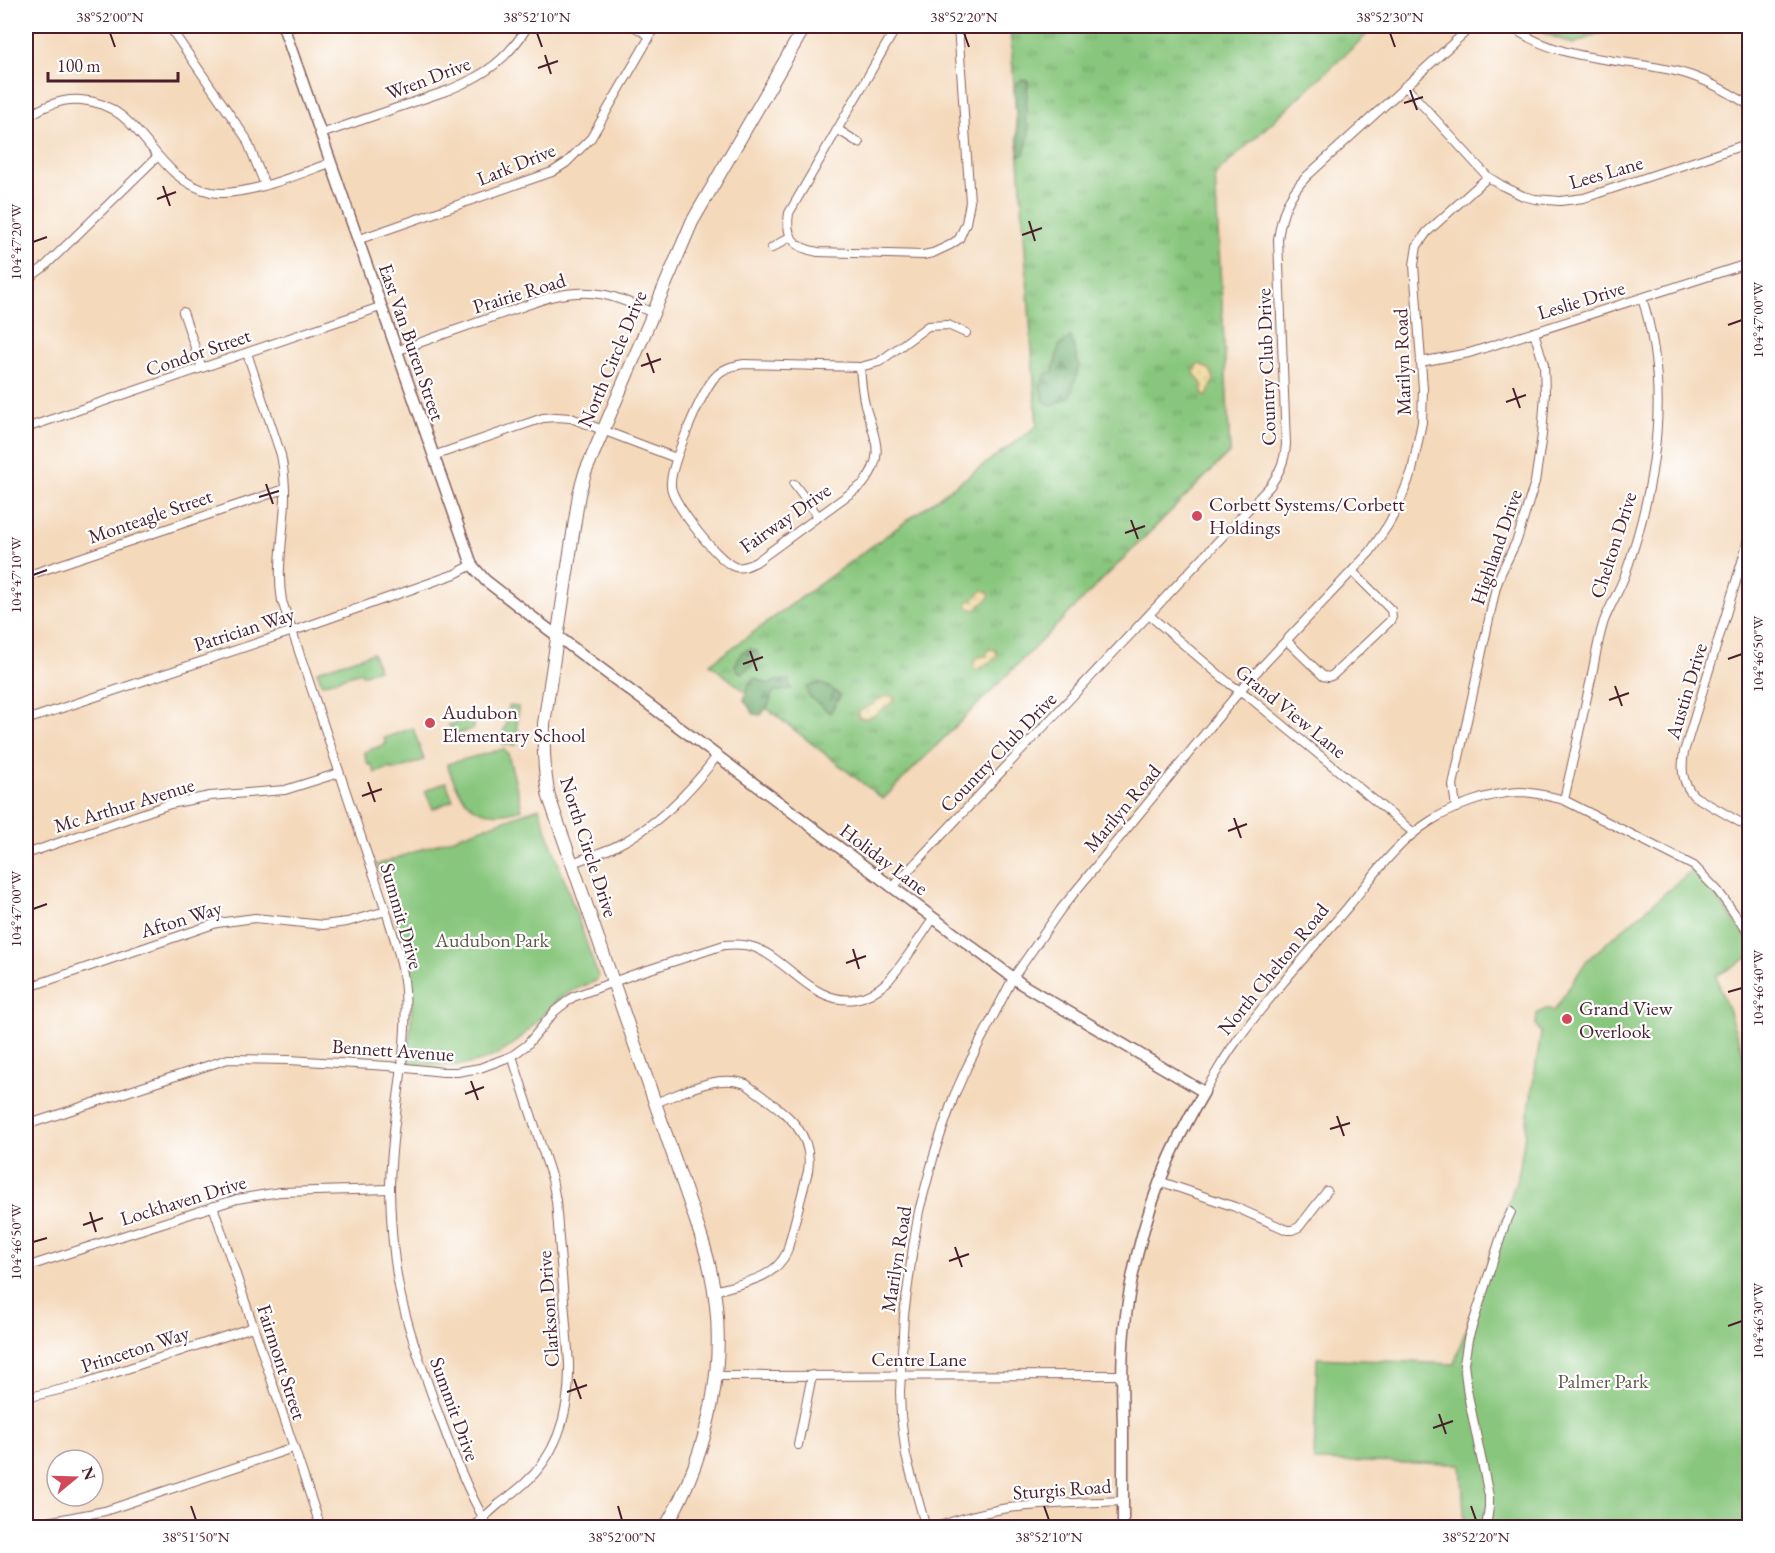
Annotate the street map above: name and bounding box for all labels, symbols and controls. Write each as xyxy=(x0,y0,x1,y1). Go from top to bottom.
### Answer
text: 38°52'00"N xyxy=(76,7,144,26)
text: 38°52'10"N xyxy=(503,7,571,26)
text: 38°52'20"N xyxy=(930,7,998,26)
text: 38°52'30"N xyxy=(1356,7,1424,26)
scale bar xyxy=(48,45,178,83)
street label: Wren Drive xyxy=(382,50,474,106)
text: 100 m xyxy=(57,54,101,77)
street label: Lark Drive xyxy=(473,136,559,191)
street label: Lees Lane xyxy=(1566,149,1646,195)
text: 104°47'20"W xyxy=(6,204,25,280)
street label: East Van Buren Street xyxy=(373,260,451,425)
street label: Prairie Road xyxy=(469,266,569,319)
street label: Leslie Drive xyxy=(1534,274,1628,326)
text: 104°47'00"W xyxy=(1748,282,1767,358)
street label: North Circle Drive xyxy=(571,286,653,431)
street label: Country Club Drive xyxy=(1250,288,1282,446)
street label: Marilyn Road xyxy=(1387,307,1417,416)
street label: Condor Street xyxy=(142,322,255,382)
street label: Fairway Drive xyxy=(734,477,836,559)
street label: Monteagle Street xyxy=(85,482,216,549)
street label: Highland Drive xyxy=(1464,486,1528,608)
street label: Chelton Drive xyxy=(1584,488,1643,602)
place label: Corbett Systems/Corbett Holdings xyxy=(1209,491,1405,540)
marker: Corbett Systems/Corbett Holdings xyxy=(1190,509,1204,523)
text: 104°47'10"W xyxy=(6,537,25,613)
street label: Patrician Way xyxy=(190,600,298,657)
text: 104°46'50"W xyxy=(1748,616,1767,692)
street label: Austin Drive xyxy=(1659,640,1713,743)
street label: Grand View Lane xyxy=(1230,658,1352,764)
street label: Country Club Drive xyxy=(934,686,1062,818)
place label: Audubon Elementary School xyxy=(441,699,586,748)
marker: Audubon Elementary School xyxy=(423,716,437,730)
street label: Marilyn Road xyxy=(1078,758,1167,857)
street label: Mc Arthur Avenue xyxy=(51,771,198,839)
street label: North Circle Drive xyxy=(554,773,624,921)
street label: Holiday Lane xyxy=(835,817,934,901)
street label: Summit Drive xyxy=(374,860,430,972)
text: 104°47'00"W xyxy=(6,871,25,947)
street label: Afton Way xyxy=(136,894,225,944)
street label: North Chelton Road xyxy=(1212,897,1335,1040)
park label: Audubon Park xyxy=(434,927,550,953)
text: 104°46'40"W xyxy=(1748,950,1767,1026)
place label: Grand View Overlook xyxy=(1579,995,1673,1044)
marker: Grand View Overlook xyxy=(1560,1012,1574,1026)
street label: Bennett Avenue xyxy=(331,1033,455,1067)
street label: Lockhaven Drive xyxy=(117,1168,249,1231)
street label: Marilyn Road xyxy=(875,1203,917,1314)
text: 104°46'50"W xyxy=(6,1204,25,1280)
street label: Clarkson Drive xyxy=(531,1250,565,1368)
text: 104°46'30"W xyxy=(1748,1283,1767,1359)
street label: Fairmont Street xyxy=(251,1301,313,1423)
street label: Princeton Way xyxy=(78,1319,193,1379)
street label: Centre Lane xyxy=(871,1346,967,1372)
street label: Summit Drive xyxy=(424,1353,486,1465)
park label: Palmer Park xyxy=(1558,1368,1649,1394)
north arrow xyxy=(45,1448,105,1508)
text: N xyxy=(77,1464,101,1483)
street label: Sturgis Road xyxy=(1012,1473,1113,1505)
text: 38°51'50"N xyxy=(162,1527,230,1546)
text: 38°52'00"N xyxy=(588,1527,656,1546)
text: 38°52'10"N xyxy=(1015,1527,1083,1546)
text: 38°52'20"N xyxy=(1442,1527,1510,1546)

